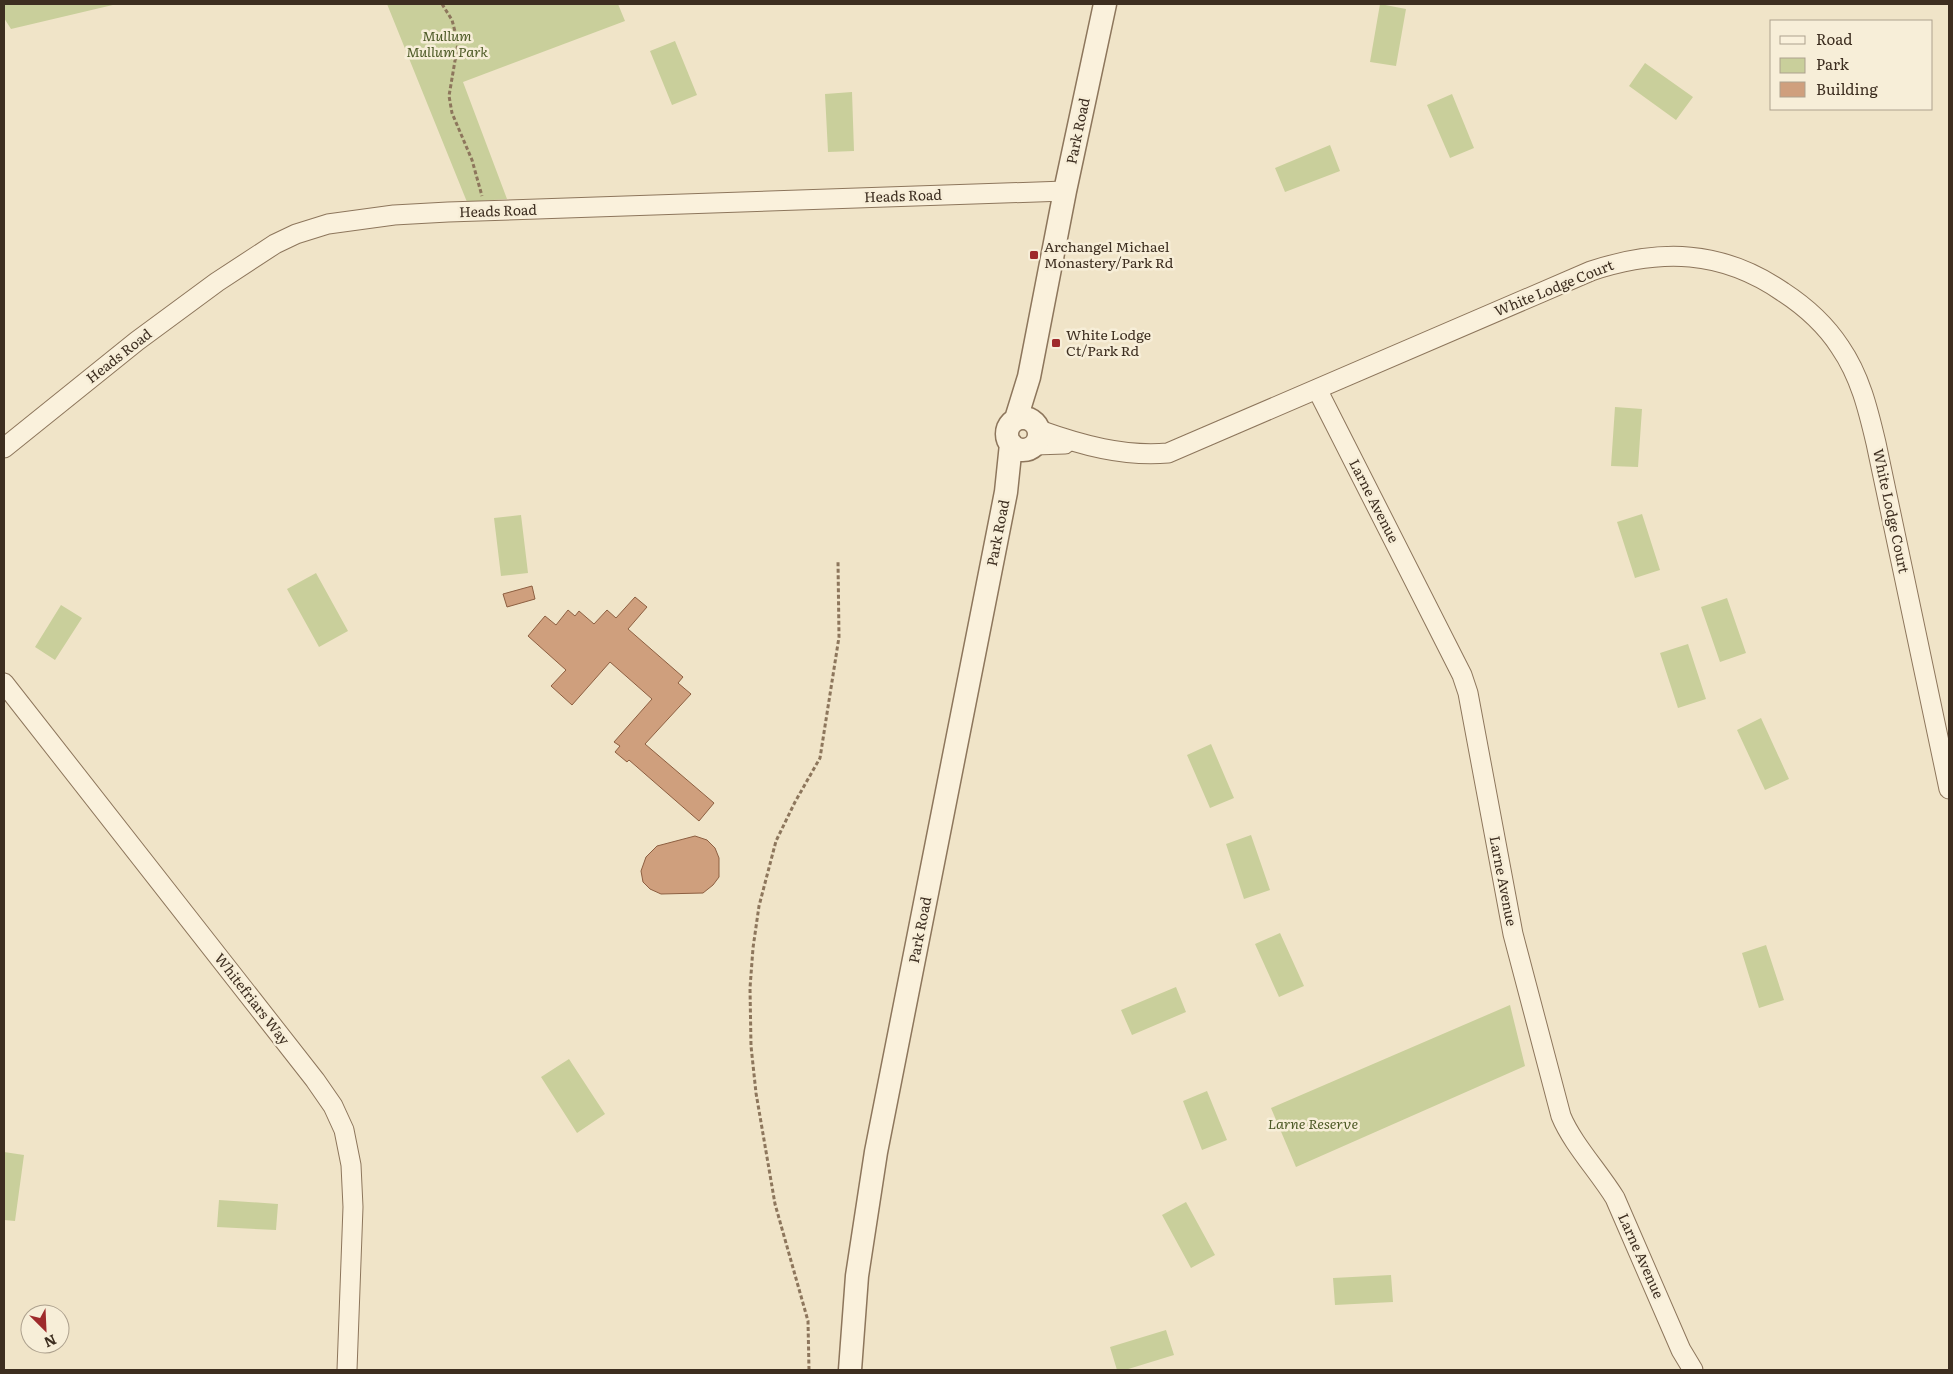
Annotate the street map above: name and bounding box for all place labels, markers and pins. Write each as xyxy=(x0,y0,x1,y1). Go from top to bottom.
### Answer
place label: Archangel Michael Monastery/Park Rd xyxy=(1044,236,1174,272)
marker: Archangel Michael Monastery/Park Rd xyxy=(1028,249,1040,261)
place label: White Lodge Ct/Park Rd xyxy=(1066,324,1151,360)
marker: White Lodge Ct/Park Rd xyxy=(1050,337,1062,349)

